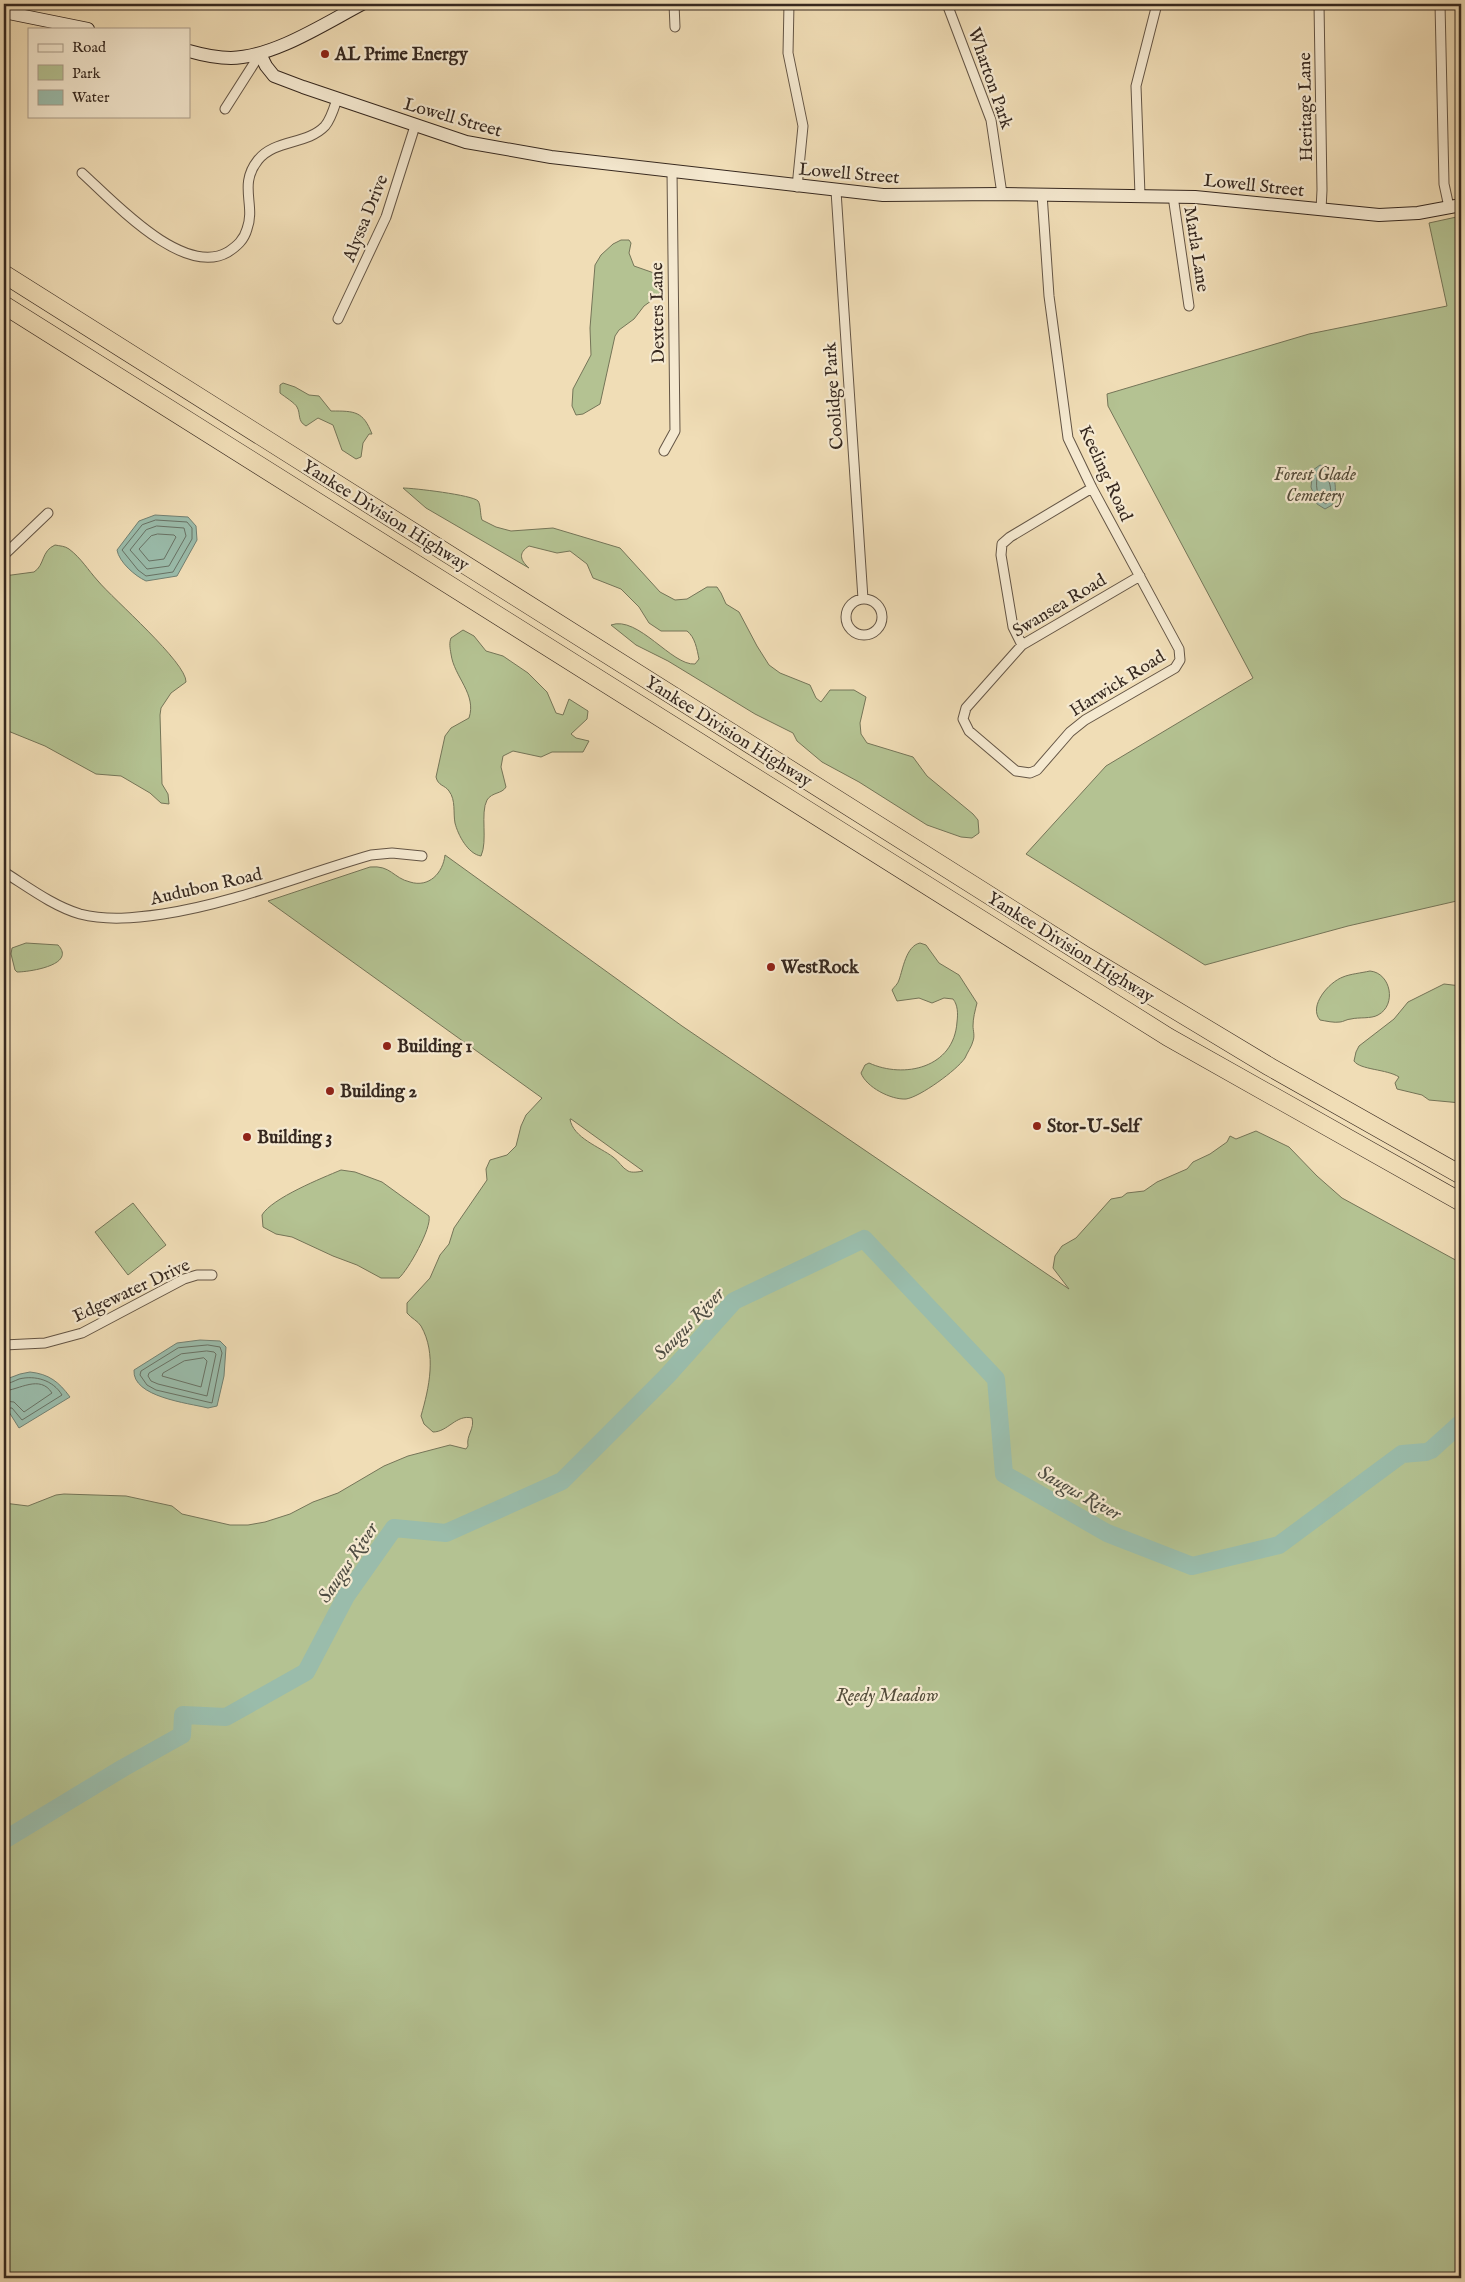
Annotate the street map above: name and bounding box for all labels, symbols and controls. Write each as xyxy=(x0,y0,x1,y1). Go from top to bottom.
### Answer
street label: Wharton Park xyxy=(962,25,1018,132)
legend xyxy=(28,28,190,118)
text: Road xyxy=(72,38,107,57)
place label: AL Prime Energy xyxy=(334,44,469,67)
marker: AL Prime Energy xyxy=(319,48,331,60)
street label: Heritage Lane xyxy=(1294,52,1319,162)
text: Park xyxy=(72,64,102,83)
text: Water xyxy=(72,88,110,107)
street label: Lowell Street xyxy=(401,93,504,143)
street label: Lowell Street xyxy=(798,159,900,190)
street label: Lowell Street xyxy=(1202,170,1305,203)
street label: Alyssa Drive xyxy=(338,172,394,266)
street label: Marla Lane xyxy=(1177,205,1214,294)
street label: Dexters Lane xyxy=(646,262,671,364)
street label: Coolidge Park xyxy=(819,341,850,450)
street label: Keeling Road xyxy=(1072,422,1137,526)
street label: Yankee Division Highway xyxy=(297,455,473,577)
park label: Forest Glade Cemetery xyxy=(1274,464,1356,508)
street label: Swansea Road xyxy=(1009,569,1111,643)
street label: Harwick Road xyxy=(1066,646,1170,723)
street label: Yankee Division Highway xyxy=(640,671,816,793)
street label: Audubon Road xyxy=(147,863,265,912)
street label: Yankee Division Highway xyxy=(982,887,1158,1009)
place label: WestRock xyxy=(780,957,860,980)
marker: WestRock xyxy=(765,961,777,973)
place label: Building 1 xyxy=(397,1036,473,1059)
marker: Building 1 xyxy=(381,1040,393,1052)
place label: Building 2 xyxy=(340,1081,418,1104)
marker: Building 2 xyxy=(324,1085,336,1097)
place label: Stor-U-Self xyxy=(1047,1116,1143,1139)
marker: Stor-U-Self xyxy=(1031,1120,1043,1132)
place label: Building 3 xyxy=(257,1127,332,1150)
marker: Building 3 xyxy=(241,1131,253,1143)
street label: Edgewater Drive xyxy=(69,1254,194,1329)
water label: Saugus River xyxy=(649,1282,731,1366)
water label: Saugus River xyxy=(1033,1461,1126,1527)
water label: Saugus River xyxy=(313,1517,385,1608)
park label: Reedy Meadow xyxy=(836,1685,939,1708)

